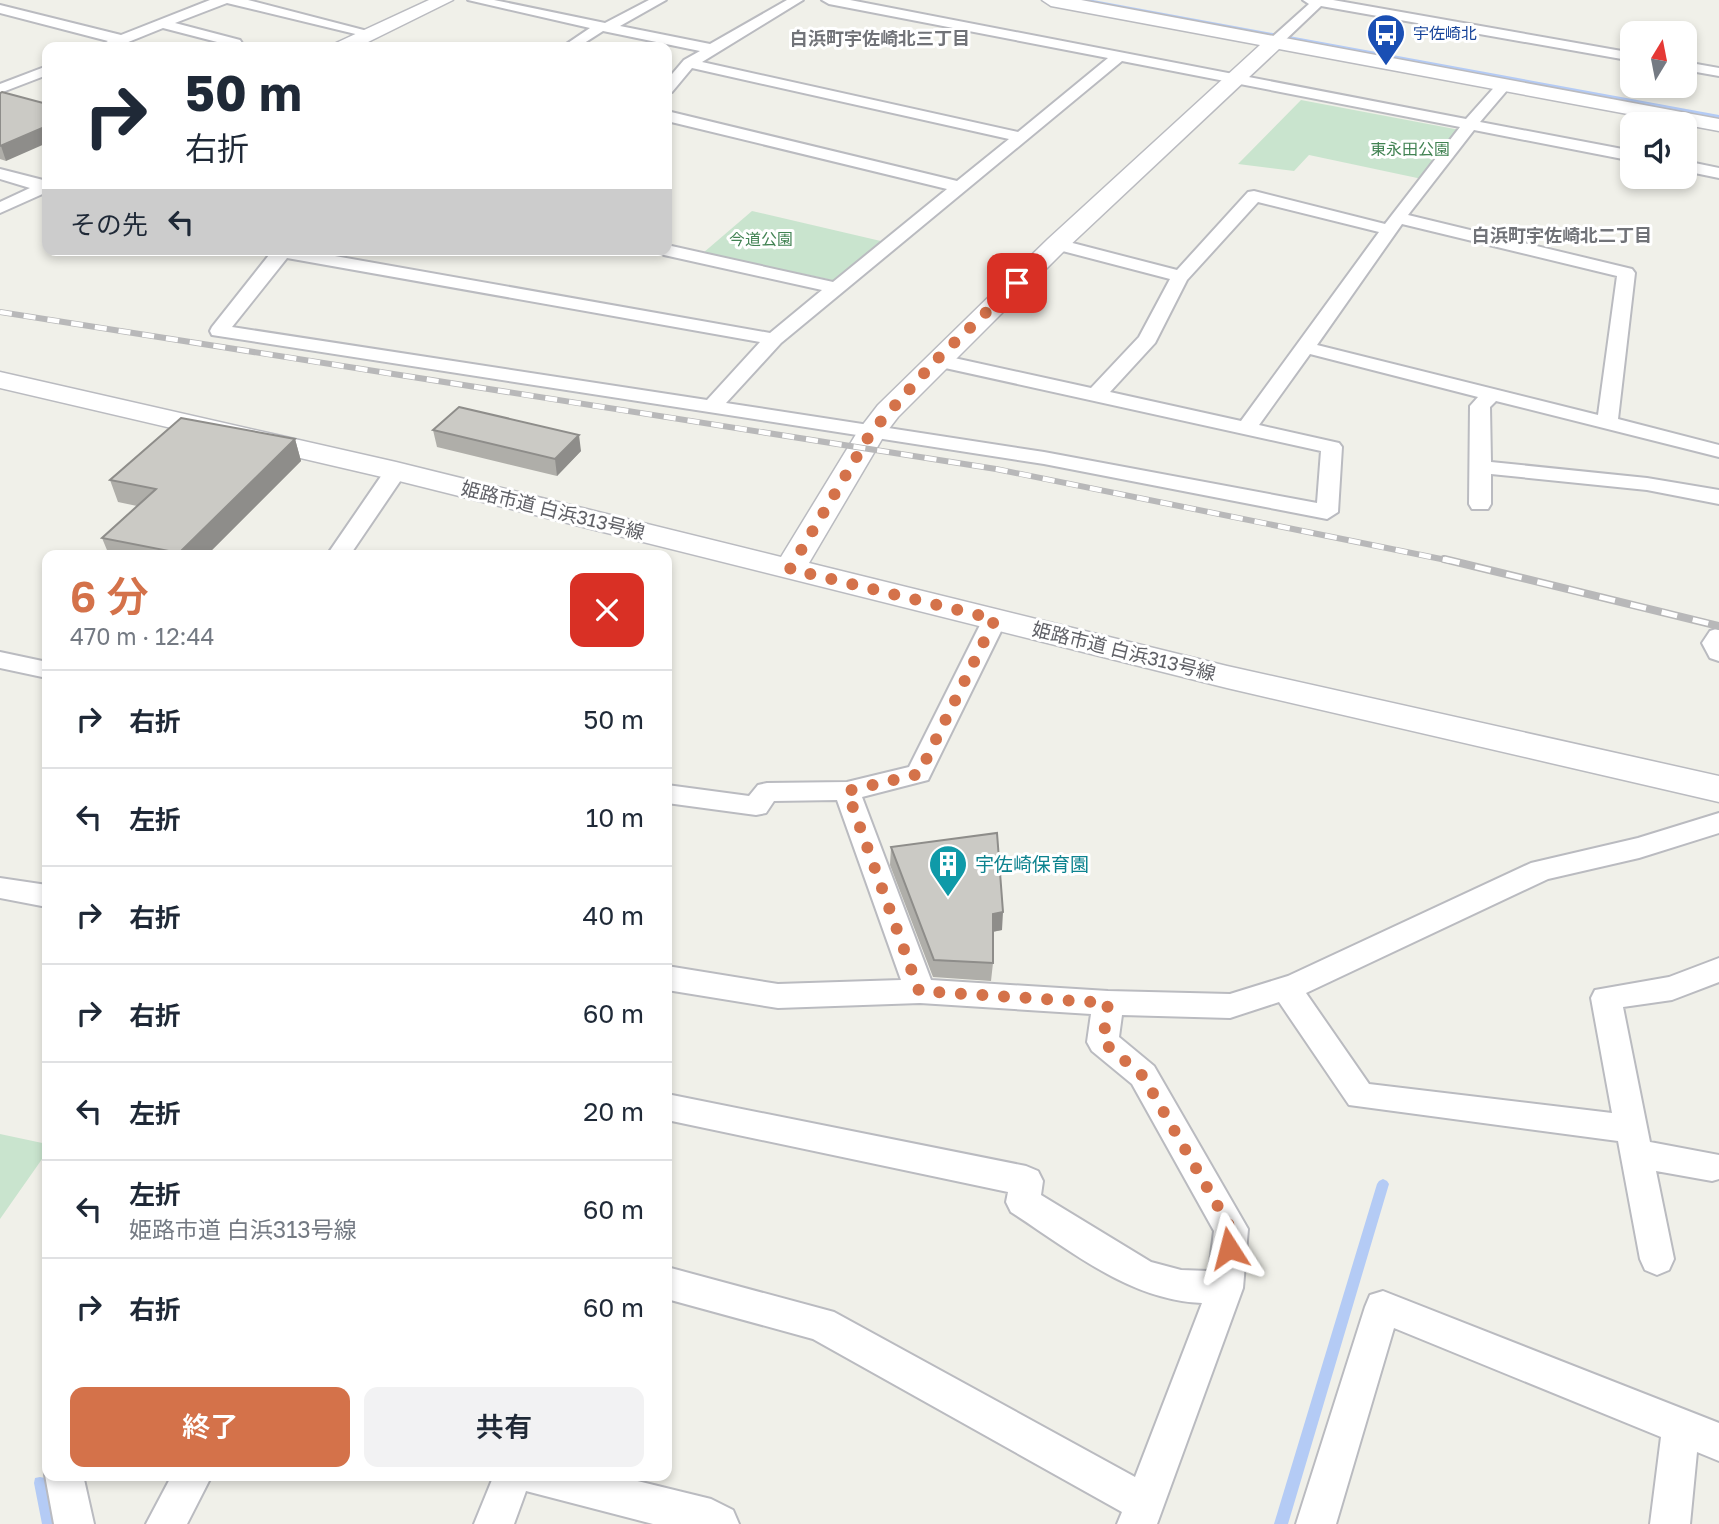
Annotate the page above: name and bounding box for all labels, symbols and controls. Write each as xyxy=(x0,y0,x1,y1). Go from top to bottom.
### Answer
bus stop icon: 宇佐崎北 xyxy=(1365,12,1407,67)
north arrow xyxy=(1620,21,1698,98)
map controls xyxy=(1620,21,1697,189)
place label: 宇佐崎北 xyxy=(1413,23,1477,43)
district label: 白浜町宇佐崎北三丁目 xyxy=(790,27,970,49)
text: 50 m xyxy=(185,63,302,122)
icon: right xyxy=(70,70,161,161)
button: sound xyxy=(1620,112,1697,189)
text: 右折 xyxy=(185,129,249,167)
park label: 東永田公園 xyxy=(1370,139,1450,159)
icon: left xyxy=(162,203,200,241)
text: その先 xyxy=(70,209,148,240)
district label: 白浜町宇佐崎北二丁目 xyxy=(1472,224,1652,246)
park label: 今道公園 xyxy=(729,229,793,249)
pin xyxy=(987,253,1047,313)
icon: arrive xyxy=(998,264,1036,302)
street label: 姫路市道 白浜313号線 xyxy=(459,476,647,543)
text: 6 分 xyxy=(70,571,149,621)
button: close xyxy=(570,573,644,647)
street label: 姫路市道 白浜313号線 xyxy=(1030,617,1218,684)
text: 470 m · 12:44 xyxy=(70,622,214,650)
icon: right xyxy=(70,700,108,738)
text: 50 m xyxy=(583,704,644,735)
text: 右折 xyxy=(129,706,181,737)
icon: left xyxy=(70,798,108,836)
text: 10 m xyxy=(586,802,644,833)
text: 左折 xyxy=(129,804,181,835)
building icon: 宇佐崎保育園 xyxy=(927,843,969,898)
place label: 宇佐崎保育園 xyxy=(975,852,1089,875)
icon: right xyxy=(70,896,108,934)
text: 40 m xyxy=(583,900,644,931)
text: 右折 xyxy=(129,902,181,933)
icon: right xyxy=(70,994,108,1032)
text: 60 m xyxy=(583,998,644,1029)
text: 右折 xyxy=(129,1000,181,1031)
icon: left xyxy=(70,1092,108,1130)
text: 20 m xyxy=(583,1096,644,1127)
text: 左折 xyxy=(129,1098,181,1129)
text: 左折 xyxy=(129,1179,181,1210)
icon: left xyxy=(70,1190,108,1228)
text: 60 m xyxy=(583,1194,644,1225)
position arrow xyxy=(1192,1211,1266,1285)
text: 姫路市道 白浜313号線 xyxy=(129,1215,357,1243)
icon: right xyxy=(70,1288,108,1326)
text: 60 m xyxy=(583,1292,644,1323)
text: 右折 xyxy=(129,1294,181,1325)
button: 終了 xyxy=(70,1387,350,1467)
button: 共有 xyxy=(364,1387,644,1467)

